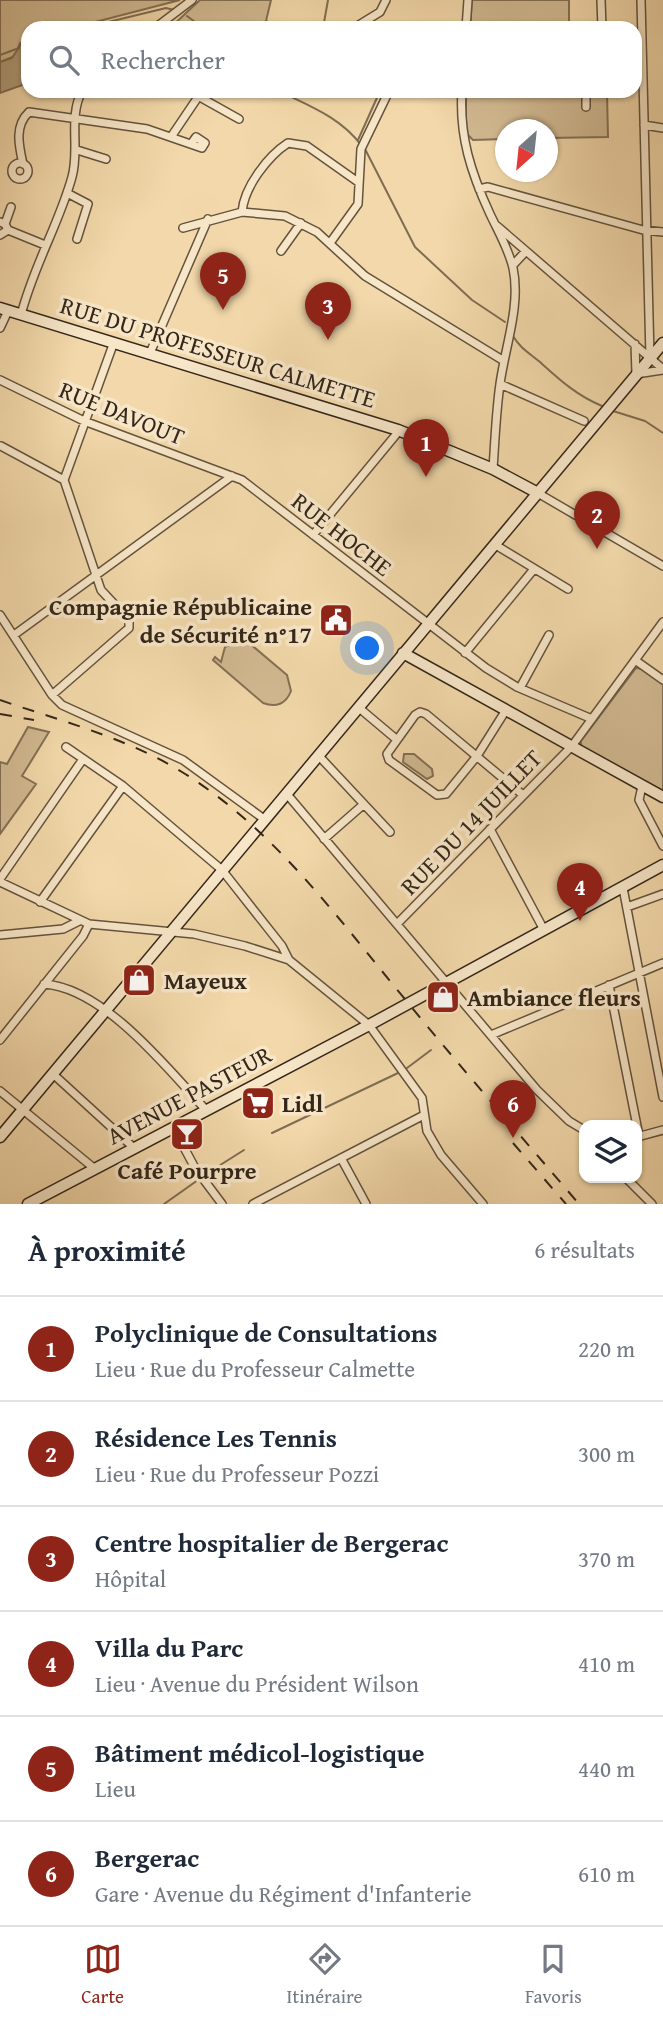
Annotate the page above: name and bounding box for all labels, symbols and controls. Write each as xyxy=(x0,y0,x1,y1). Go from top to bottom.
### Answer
search box xyxy=(21,21,642,98)
text: Rechercher xyxy=(101,40,225,79)
icon: search xyxy=(45,41,83,79)
north arrow xyxy=(495,119,558,182)
pin: 5 xyxy=(200,252,246,310)
pin: 3 xyxy=(305,282,351,340)
street label: RUE DU PROFESSEUR CALMETTE xyxy=(56,287,380,417)
street label: RUE DAVOUT xyxy=(54,372,190,454)
pin: 1 xyxy=(403,419,449,477)
street label: RUE HOCHE xyxy=(284,484,400,584)
pin: 2 xyxy=(574,491,620,549)
place label: Compagnie Républicaine de Sécurité n°17 xyxy=(49,589,312,652)
public building icon: Compagnie Républicaine de Sécurité n°17 xyxy=(317,601,355,639)
your location xyxy=(350,631,384,665)
street label: RUE DU 14 JUILLET xyxy=(392,741,550,903)
pin: 4 xyxy=(557,863,603,921)
shop icon: Mayeux xyxy=(120,961,158,999)
place label: Mayeux xyxy=(164,963,247,998)
shop icon: Ambiance fleurs xyxy=(424,978,462,1016)
place label: Ambiance fleurs xyxy=(467,980,641,1015)
street label: AVENUE PASTEUR xyxy=(100,1037,278,1153)
pin: 6 xyxy=(490,1080,536,1138)
supermarket icon: Lidl xyxy=(239,1084,277,1122)
place label: Lidl xyxy=(282,1086,324,1121)
bar icon: Café Pourpre xyxy=(168,1115,206,1153)
map controls xyxy=(579,1120,642,1183)
button: layers xyxy=(579,1120,642,1183)
place label: Café Pourpre xyxy=(118,1153,257,1188)
text: À proximité xyxy=(28,1228,186,1272)
text: 6 résultats xyxy=(534,1233,635,1266)
text: Polyclinique de Consultations xyxy=(95,1313,437,1352)
text: 1 xyxy=(45,1332,57,1365)
text: 220 m xyxy=(578,1332,635,1365)
text: Lieu · Rue du Professeur Calmette xyxy=(95,1352,415,1385)
text: Résidence Les Tennis xyxy=(95,1418,337,1457)
text: 2 xyxy=(45,1437,57,1470)
text: 300 m xyxy=(578,1437,635,1470)
text: Lieu · Rue du Professeur Pozzi xyxy=(95,1457,379,1490)
text: Centre hospitalier de Bergerac xyxy=(95,1523,448,1562)
text: 3 xyxy=(45,1542,57,1575)
text: 370 m xyxy=(578,1542,635,1575)
text: Hôpital xyxy=(95,1562,166,1595)
text: Villa du Parc xyxy=(95,1628,243,1667)
text: 4 xyxy=(45,1647,57,1680)
text: 410 m xyxy=(578,1647,635,1680)
text: Lieu · Avenue du Président Wilson xyxy=(95,1667,419,1700)
text: Bâtiment médicol-logistique xyxy=(95,1733,425,1772)
text: 5 xyxy=(45,1752,57,1785)
text: 440 m xyxy=(578,1752,635,1785)
text: Lieu xyxy=(95,1772,136,1805)
text: Bergerac xyxy=(95,1838,199,1877)
text: 6 xyxy=(45,1857,57,1890)
text: 610 m xyxy=(578,1857,635,1890)
text: Gare · Avenue du Régiment d'Infanterie xyxy=(95,1877,471,1910)
tab: Carte xyxy=(81,1940,124,2010)
tab: Itinéraire xyxy=(287,1940,362,2010)
tab: Favoris xyxy=(525,1940,582,2010)

